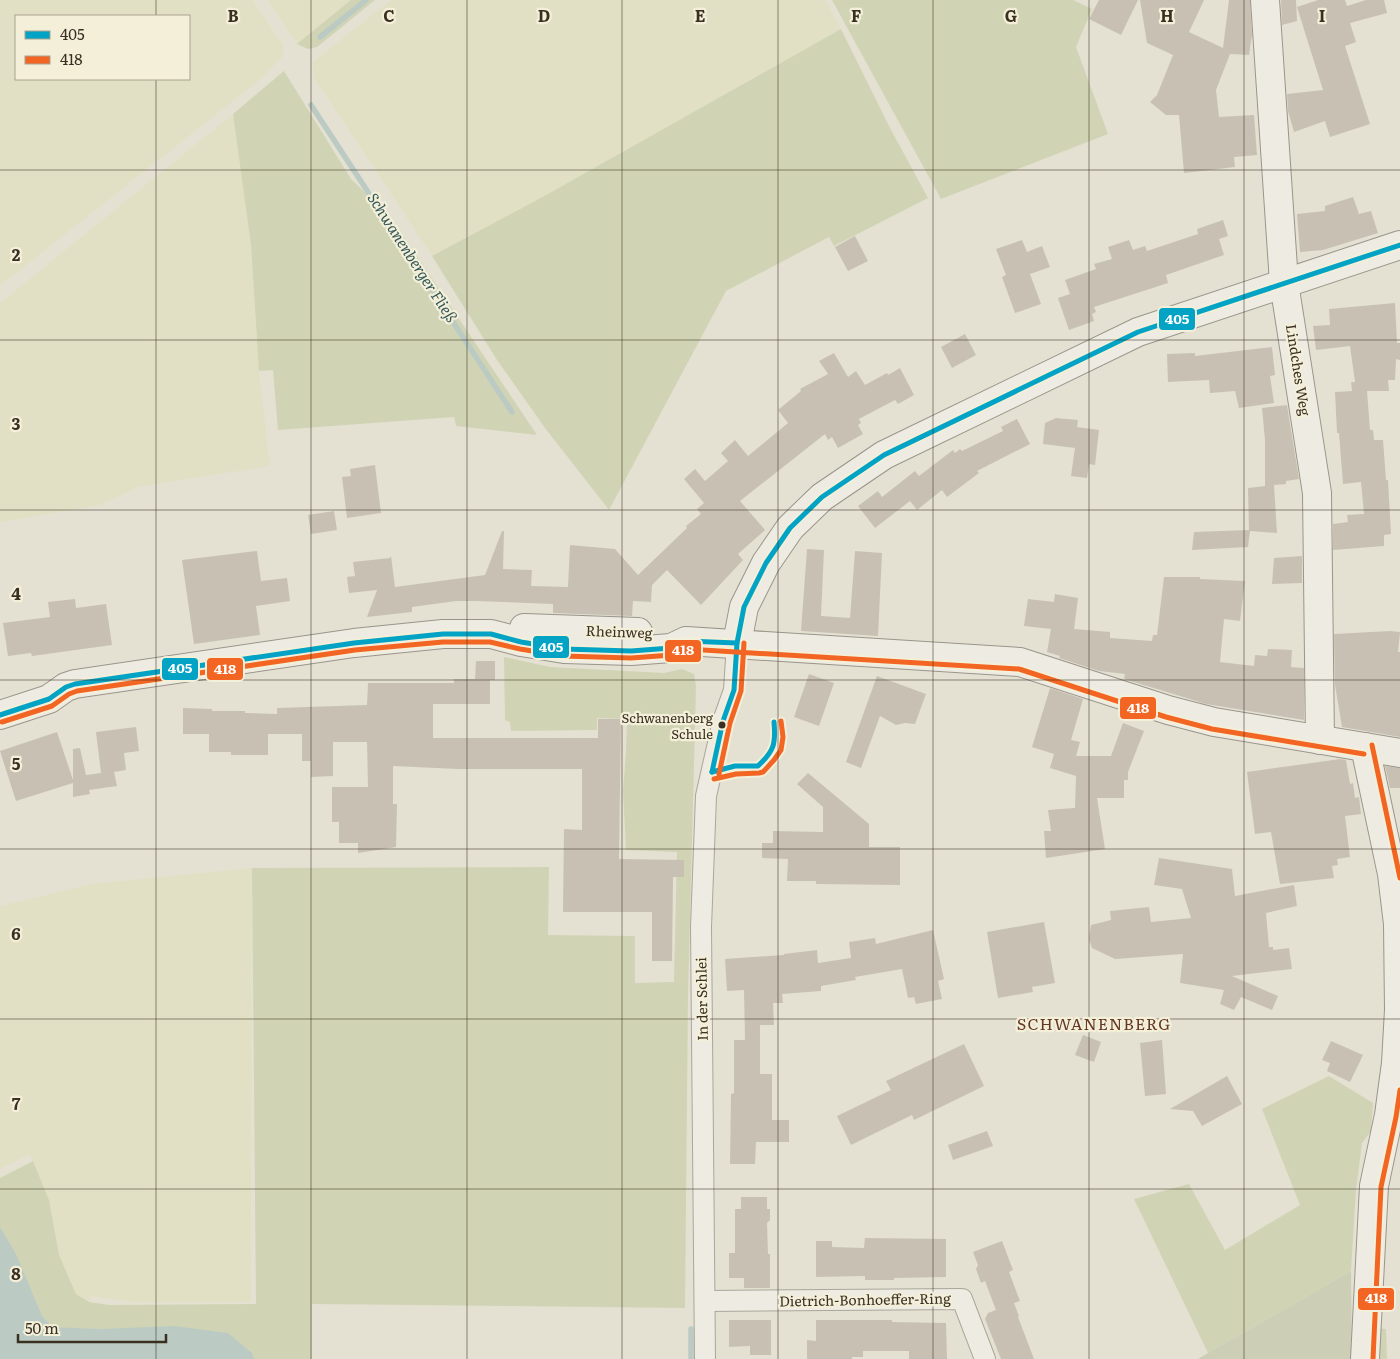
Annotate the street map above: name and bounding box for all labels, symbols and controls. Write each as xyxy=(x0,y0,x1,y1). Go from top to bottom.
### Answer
text: B xyxy=(227,3,239,27)
text: C xyxy=(383,3,395,27)
text: D xyxy=(538,3,550,27)
text: E xyxy=(695,3,706,27)
text: F xyxy=(851,3,861,27)
text: G xyxy=(1005,3,1017,27)
text: H xyxy=(1160,3,1174,27)
text: I xyxy=(1319,3,1325,27)
legend xyxy=(15,15,190,80)
text: 405 xyxy=(60,22,85,45)
text: 418 xyxy=(60,47,83,70)
water label: Schwanenberger Fließ xyxy=(363,188,464,327)
text: 2 xyxy=(12,242,21,266)
line badge: 405 xyxy=(1158,307,1196,331)
text: 405 xyxy=(1165,308,1190,328)
street label: Lindches Weg xyxy=(1282,323,1316,417)
text: 3 xyxy=(12,411,21,435)
text: 4 xyxy=(11,581,21,605)
street label: Rheinweg xyxy=(585,620,653,642)
line badge: 405 xyxy=(532,635,570,659)
text: 405 xyxy=(539,636,564,656)
line badge: 418 xyxy=(664,639,702,663)
text: 418 xyxy=(672,639,694,659)
line badge: 405 xyxy=(161,657,199,681)
text: 405 xyxy=(168,657,193,677)
line badge: 418 xyxy=(206,657,244,681)
text: 418 xyxy=(214,658,236,678)
line badge: 418 xyxy=(1119,696,1157,720)
text: 418 xyxy=(1127,697,1149,717)
place label: Schwanenberg Schule xyxy=(622,708,714,743)
marker: Schwanenberg Schule xyxy=(717,720,727,730)
text: 5 xyxy=(12,751,21,775)
text: 6 xyxy=(11,921,21,945)
street label: In der Schlei xyxy=(690,957,712,1041)
district label: SCHWANENBERG xyxy=(1017,1011,1171,1035)
text: 7 xyxy=(12,1091,21,1115)
text: 8 xyxy=(11,1261,21,1285)
street label: Dietrich-Bonhoeffer-Ring xyxy=(779,1287,951,1310)
line badge: 418 xyxy=(1357,1287,1395,1311)
text: 418 xyxy=(1365,1287,1387,1307)
scale bar xyxy=(18,1312,165,1344)
text: 50 m xyxy=(25,1316,59,1339)

